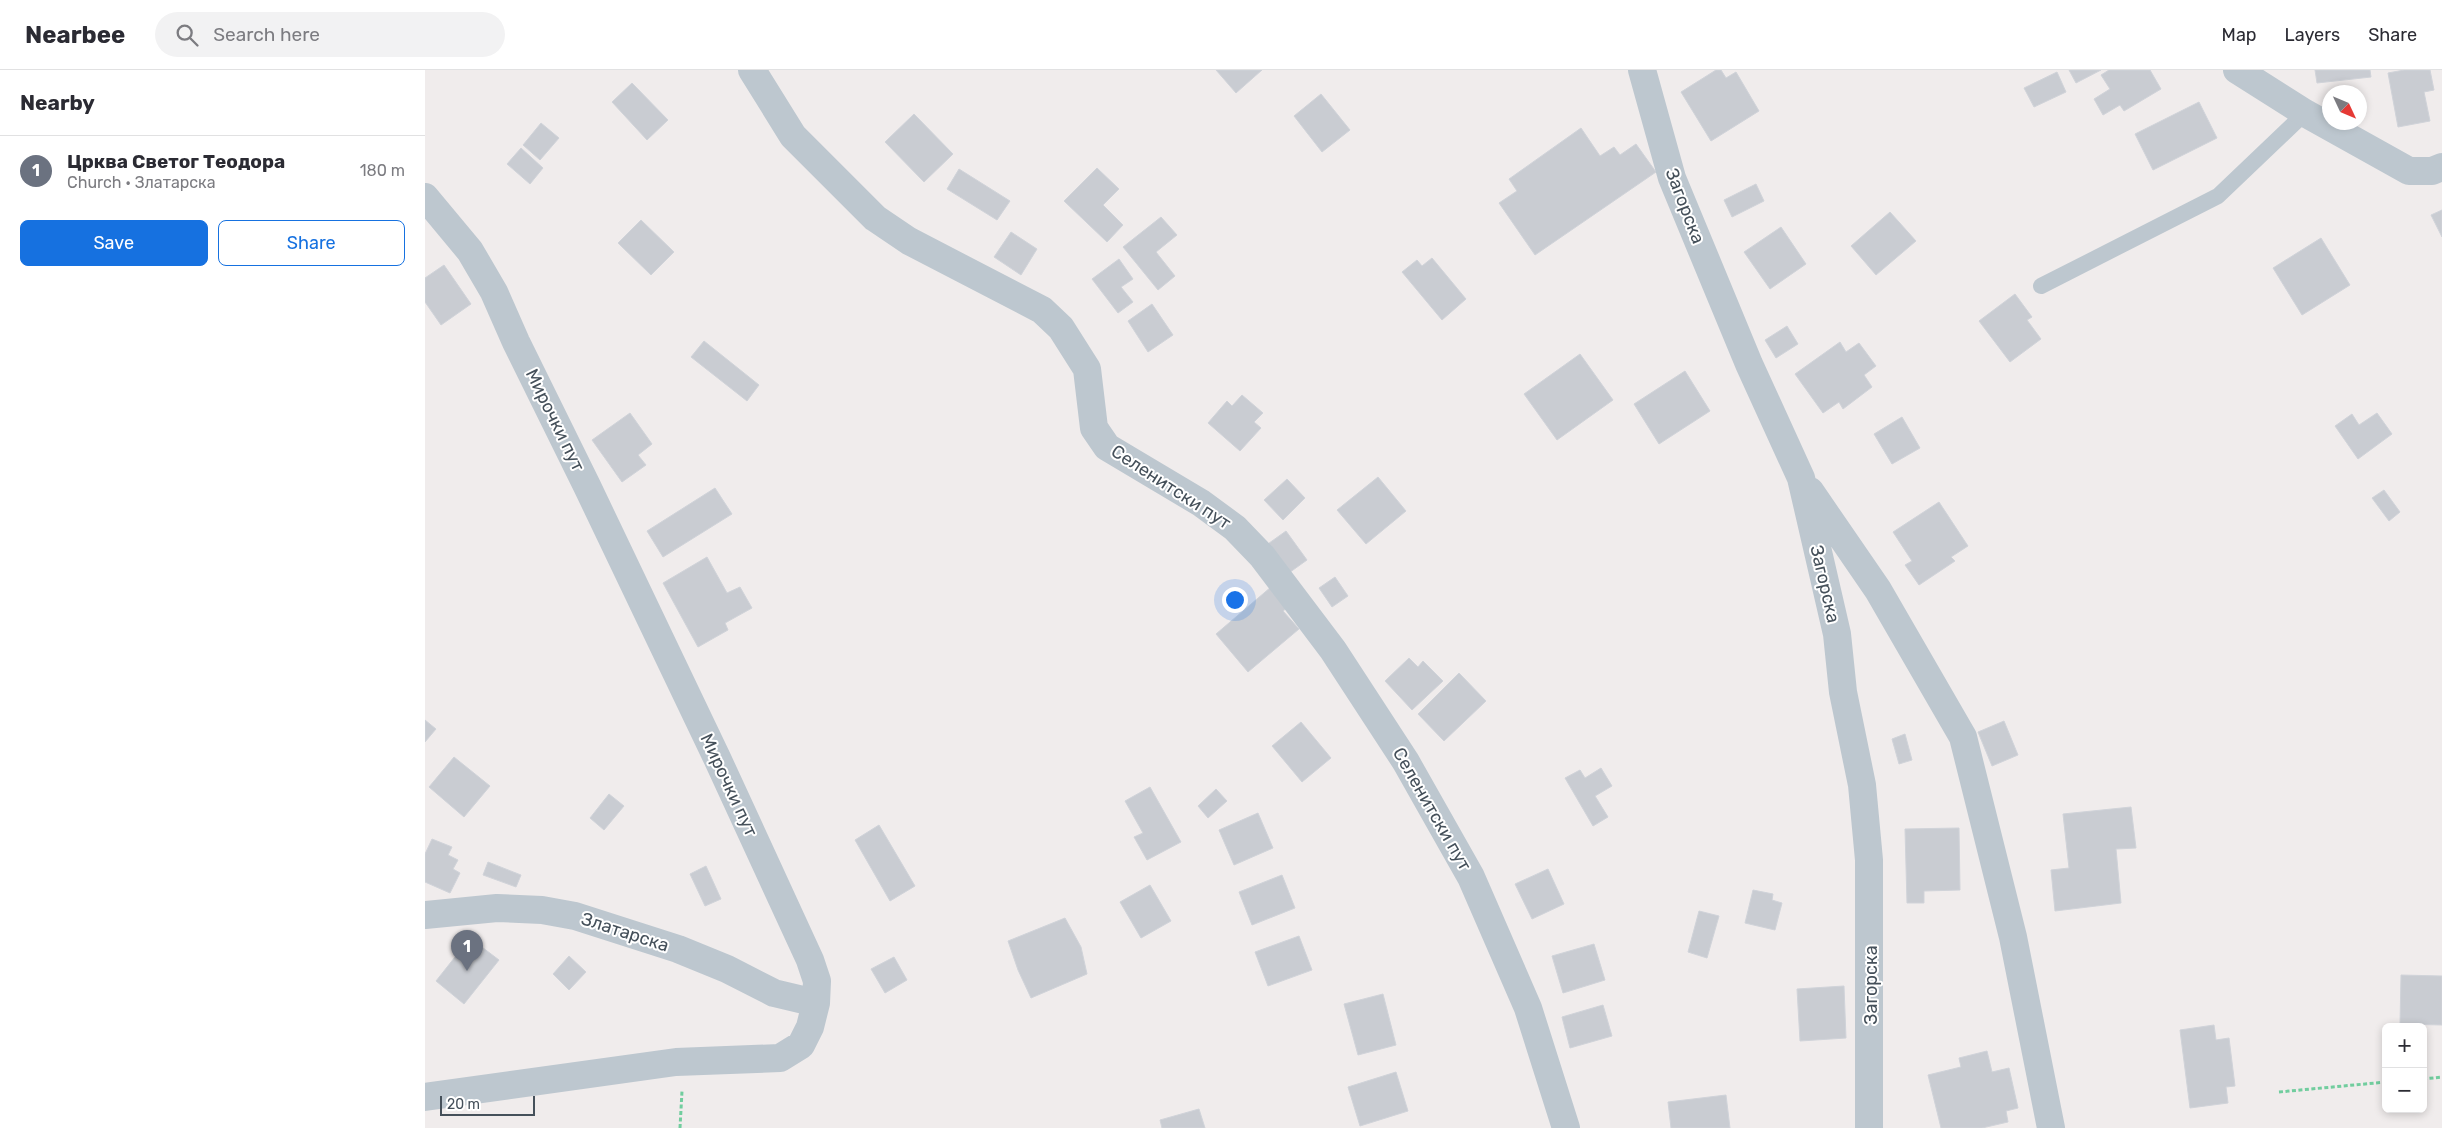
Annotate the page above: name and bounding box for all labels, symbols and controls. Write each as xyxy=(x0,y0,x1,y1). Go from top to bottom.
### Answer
search box xyxy=(155,12,505,57)
text: Nearbee xyxy=(25,21,125,49)
icon: search xyxy=(173,21,201,49)
text: Search here xyxy=(213,23,320,46)
text: Map xyxy=(2222,24,2257,46)
text: Layers xyxy=(2285,24,2340,46)
text: Share xyxy=(2368,24,2417,46)
north arrow xyxy=(2322,85,2367,130)
text: Nearby xyxy=(20,90,95,115)
text: Црква Светог Теодора xyxy=(67,150,285,173)
text: 1 xyxy=(32,161,40,180)
text: 180 m xyxy=(360,161,405,180)
street label: Загорска xyxy=(1661,165,1709,247)
text: Church · Златарска xyxy=(67,173,216,192)
button: Save xyxy=(20,220,208,266)
button: Share xyxy=(218,220,405,266)
street label: Мирочки пут xyxy=(521,365,589,475)
street label: Селенитски пут xyxy=(1107,440,1235,534)
street label: Загорска xyxy=(1805,543,1845,625)
your location xyxy=(1222,587,1248,613)
street label: Мирочки пут xyxy=(696,730,762,840)
street label: Селенитски пут xyxy=(1388,744,1476,874)
street label: Златарска xyxy=(578,907,672,957)
pin: 1 xyxy=(451,930,483,971)
street label: Загорска xyxy=(1860,945,1882,1025)
map controls xyxy=(2382,1023,2427,1113)
button: + xyxy=(2382,1023,2427,1068)
button: − xyxy=(2382,1068,2427,1113)
scale bar xyxy=(440,1093,535,1116)
text: 20 m xyxy=(447,1096,480,1113)

